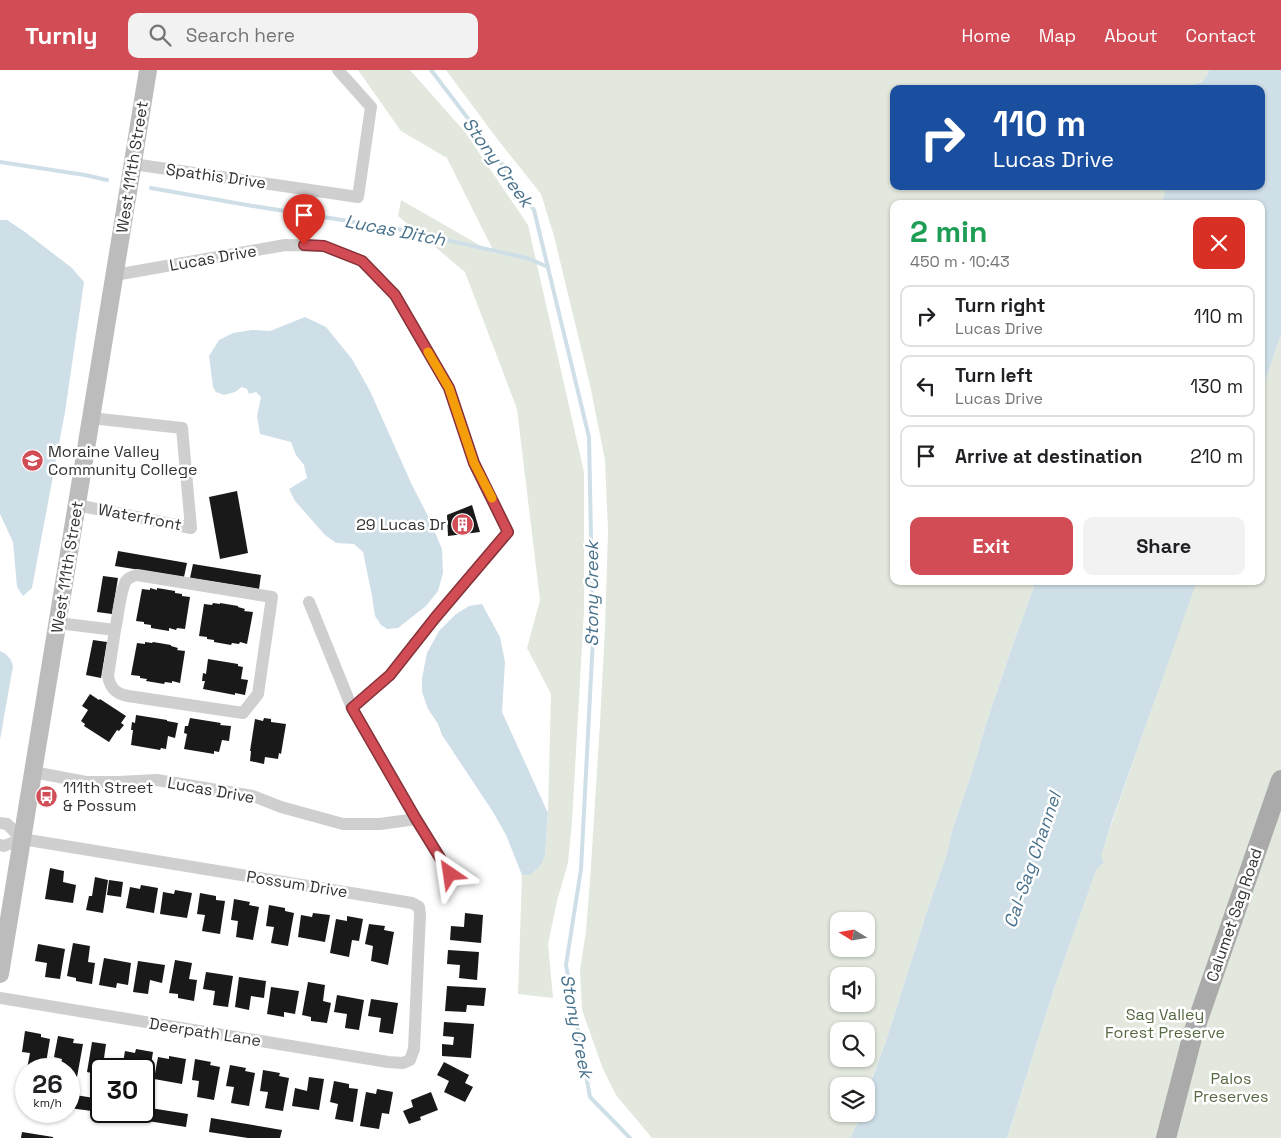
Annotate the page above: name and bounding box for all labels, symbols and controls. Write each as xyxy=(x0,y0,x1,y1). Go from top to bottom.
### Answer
search box xyxy=(128,13,478,58)
text: Turnly xyxy=(25,20,98,51)
icon: search xyxy=(146,21,174,49)
text: Search here xyxy=(186,23,295,48)
text: Home xyxy=(962,24,1011,47)
text: Map xyxy=(1039,24,1076,47)
text: About xyxy=(1104,24,1158,47)
text: Contact xyxy=(1186,24,1256,47)
street label: West 111th Street xyxy=(111,100,153,234)
text: 110 m xyxy=(993,102,1086,146)
icon: right xyxy=(910,105,975,170)
water label: Stony Creek xyxy=(458,112,540,213)
text: Lucas Drive xyxy=(993,145,1114,173)
street label: Spathis Drive xyxy=(165,159,267,193)
pin xyxy=(283,194,325,245)
icon: arrive xyxy=(290,201,318,229)
water label: Lucas Ditch xyxy=(343,209,448,251)
text: 2 min xyxy=(910,212,988,251)
button: close xyxy=(1193,217,1245,269)
street label: Lucas Drive xyxy=(168,240,258,276)
text: 450 m · 10:43 xyxy=(910,251,1010,272)
text: Turn right xyxy=(955,293,1045,318)
icon: right xyxy=(912,302,940,330)
text: 110 m xyxy=(1194,304,1243,329)
text: Lucas Drive xyxy=(955,318,1043,339)
text: Turn left xyxy=(955,363,1033,388)
icon: left xyxy=(912,372,940,400)
text: 130 m xyxy=(1190,374,1243,399)
text: Lucas Drive xyxy=(955,388,1043,409)
place label: Moraine Valley Community College xyxy=(48,441,198,480)
icon: arrive xyxy=(912,442,940,470)
text: Arrive at destination xyxy=(955,444,1143,469)
text: 210 m xyxy=(1190,444,1243,469)
school or university icon: Moraine Valley Community College xyxy=(20,448,44,472)
street label: Waterfront xyxy=(96,499,184,535)
street label: West 111th Street xyxy=(46,500,88,634)
building icon: 29 Lucas Dr xyxy=(450,512,474,536)
place label: 29 Lucas Dr xyxy=(356,514,446,535)
button: Exit xyxy=(910,517,1073,575)
button: Share xyxy=(1083,517,1245,575)
water label: Stony Creek xyxy=(580,539,603,647)
street label: Lucas Drive xyxy=(166,772,256,808)
place label: 111th Street & Possum xyxy=(63,777,153,816)
bus stop icon: 111th Street & Possum xyxy=(35,784,59,808)
water label: Cal-Sag Channel xyxy=(998,787,1067,931)
street label: Calumet Sag Road xyxy=(1201,845,1267,985)
position arrow xyxy=(423,847,475,899)
street label: Possum Drive xyxy=(245,866,349,902)
north arrow xyxy=(830,912,875,958)
map controls xyxy=(830,912,875,1122)
button: sound xyxy=(830,967,875,1012)
water label: Stony Creek xyxy=(556,972,599,1082)
park label: Sag Valley Forest Preserve xyxy=(1105,1004,1225,1043)
street label: Deerpath Lane xyxy=(148,1013,262,1051)
button: search xyxy=(830,1022,875,1067)
speed limit sign: 30 xyxy=(90,1058,155,1123)
text: 26 xyxy=(32,1068,63,1100)
park label: Palos Preserves xyxy=(1194,1068,1268,1107)
button: layers xyxy=(830,1077,875,1122)
text: km/h xyxy=(33,1095,62,1111)

